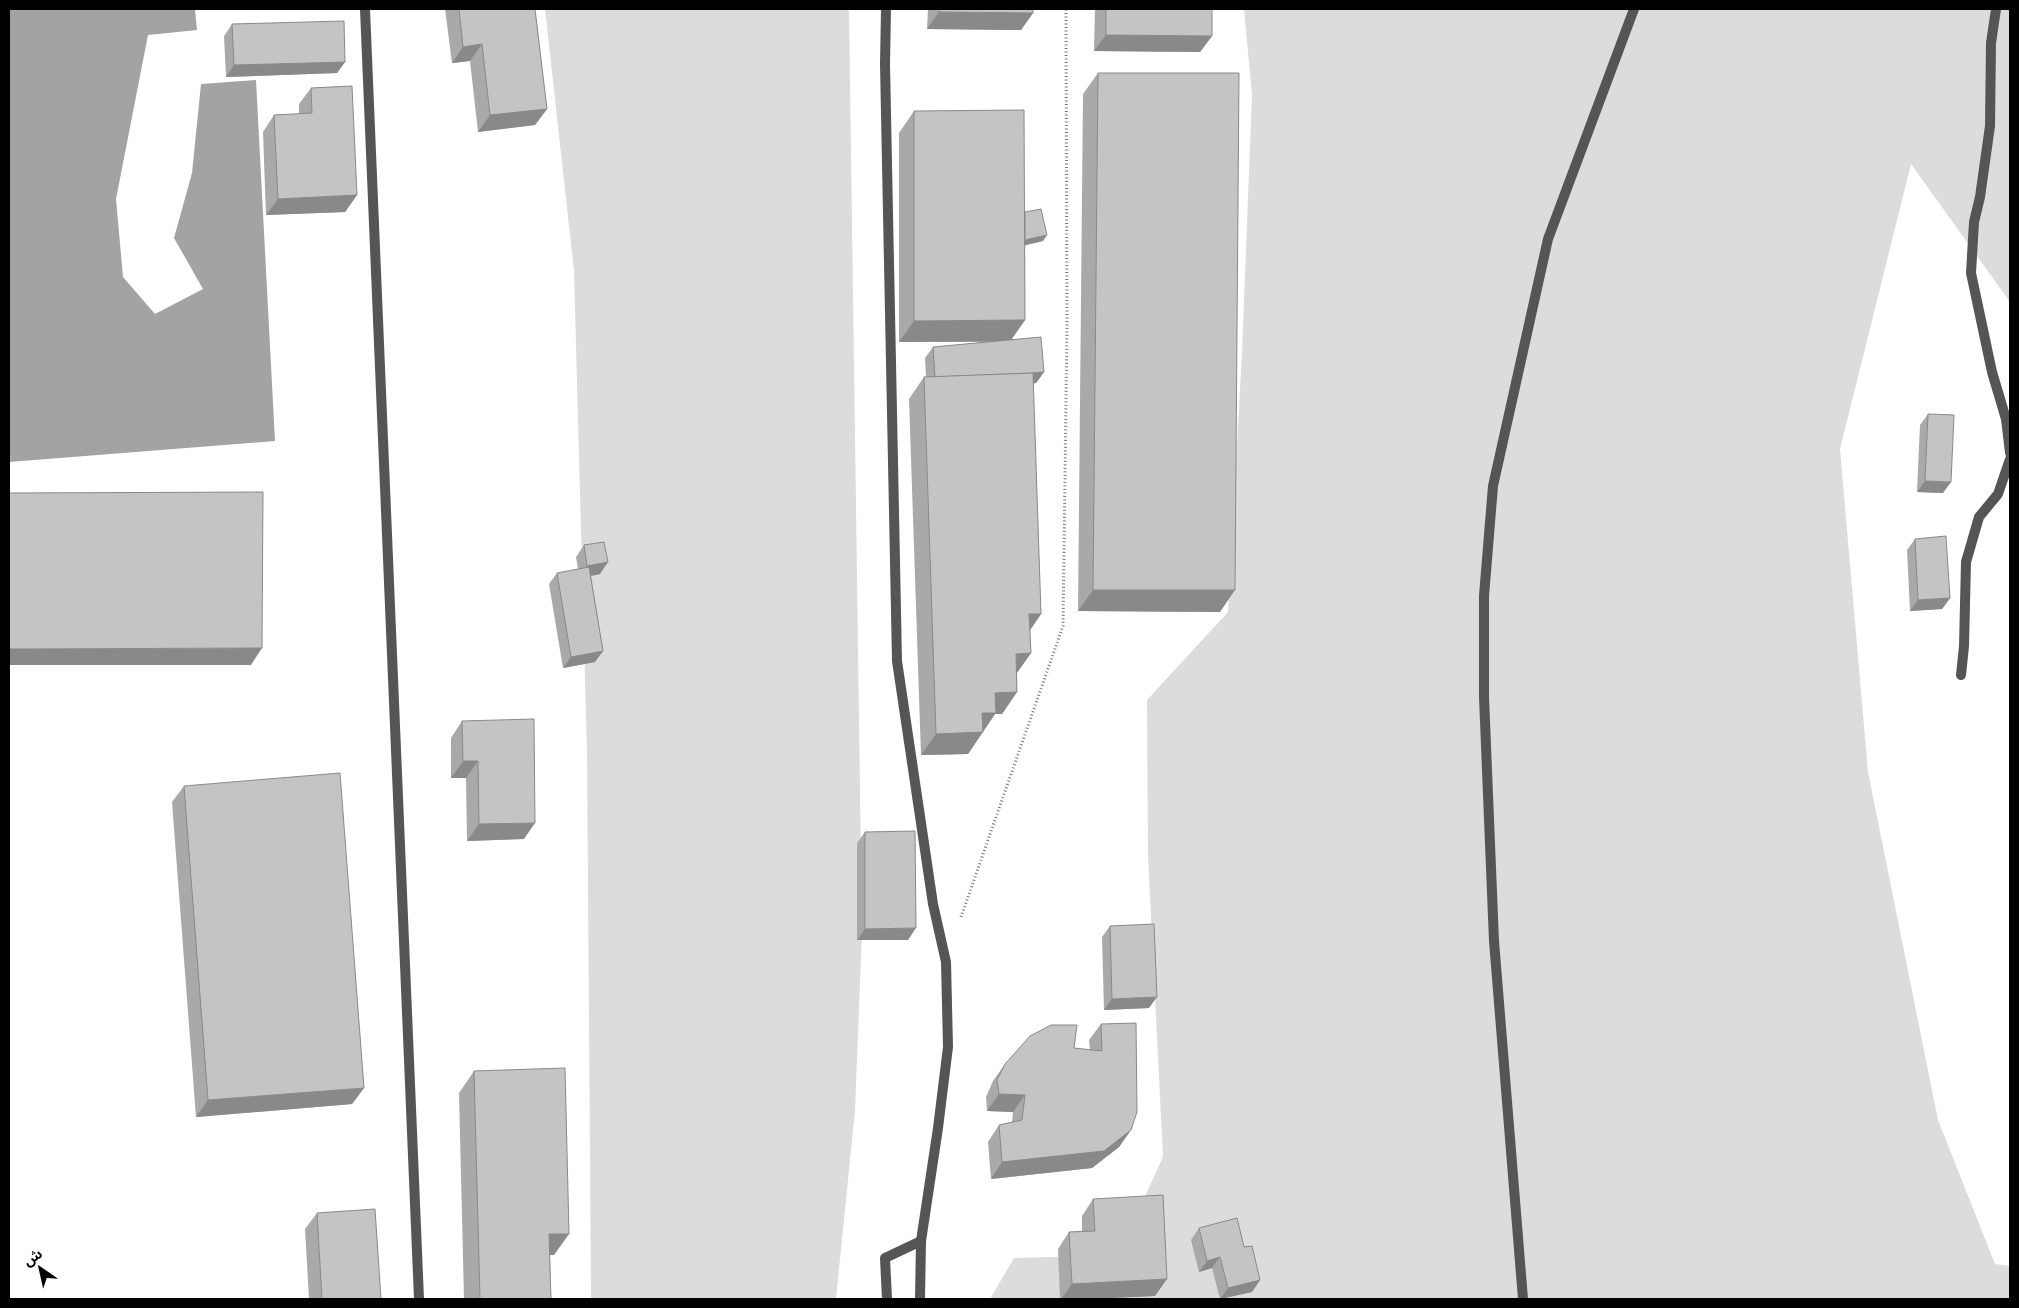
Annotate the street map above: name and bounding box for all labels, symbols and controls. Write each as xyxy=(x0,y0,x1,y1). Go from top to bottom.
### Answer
north arrow xyxy=(15,1243,65,1293)
text: ش xyxy=(20,1245,45,1269)

